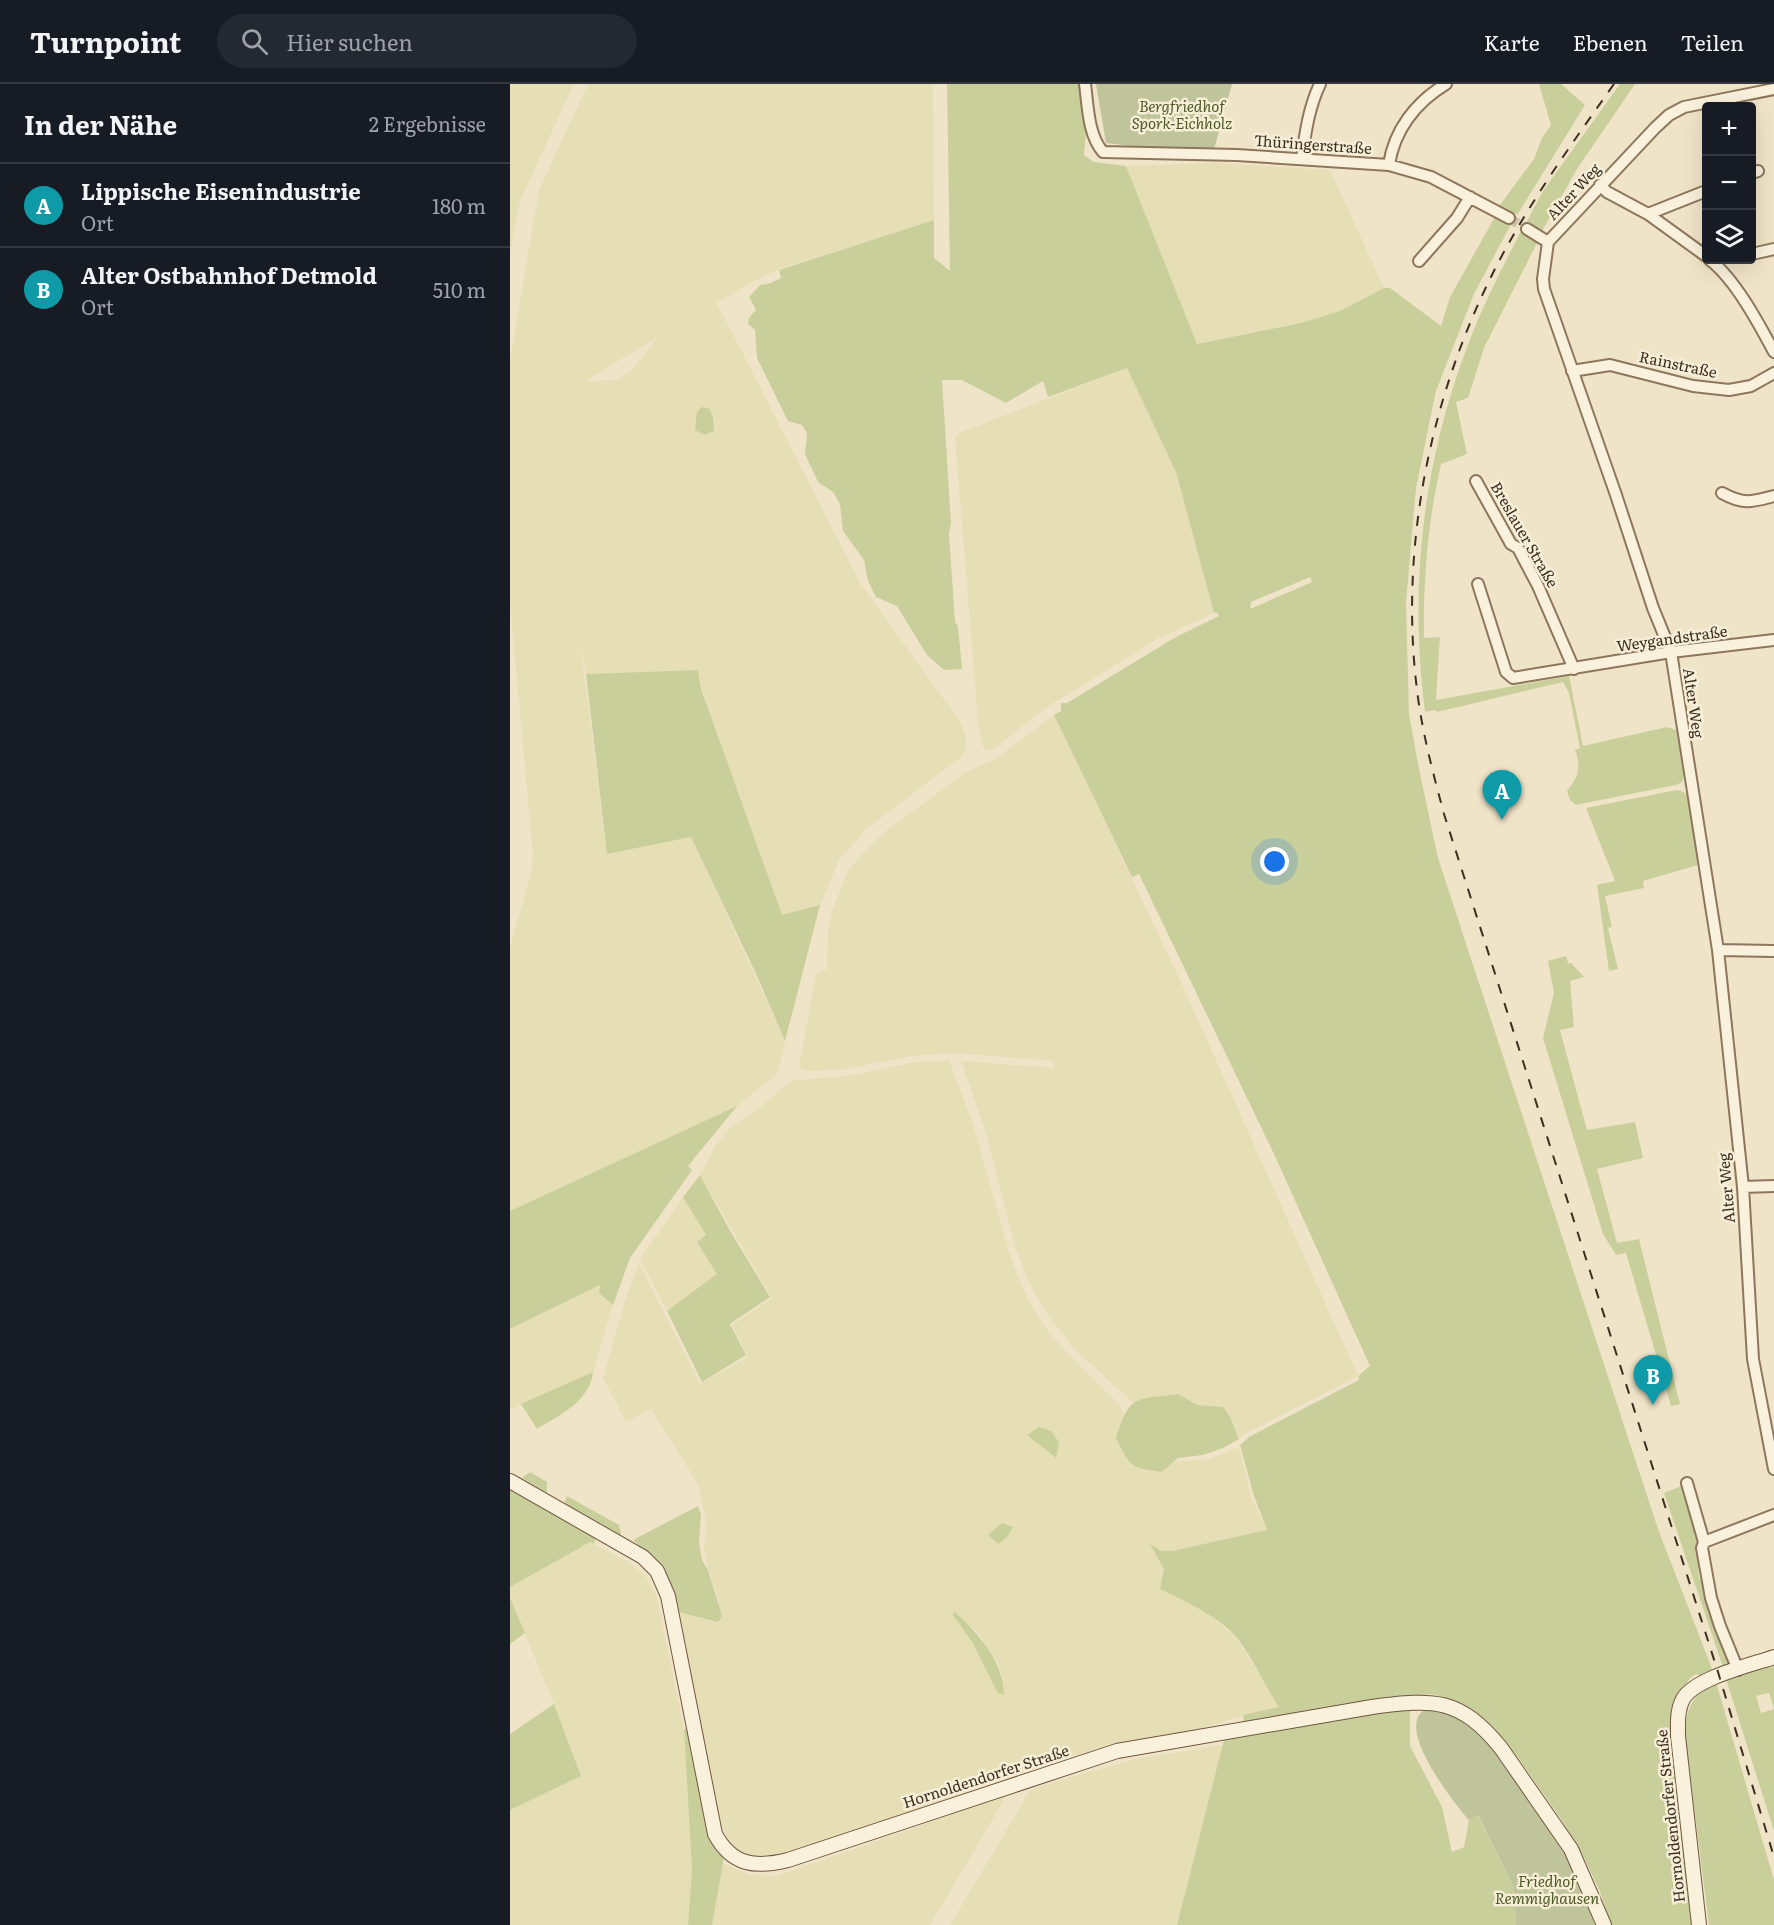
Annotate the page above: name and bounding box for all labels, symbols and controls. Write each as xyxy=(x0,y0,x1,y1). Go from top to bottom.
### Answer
search box xyxy=(217,14,637,68)
text: Turnpoint xyxy=(30,20,181,62)
icon: search xyxy=(238,25,271,58)
text: Hier suchen xyxy=(286,25,413,58)
text: Karte xyxy=(1484,26,1540,57)
text: Ebenen xyxy=(1573,26,1648,57)
text: Teilen xyxy=(1681,26,1744,57)
park label: Bergfriedhof Spork-Eichholz xyxy=(1132,94,1232,134)
map controls xyxy=(1702,102,1756,264)
button: + xyxy=(1702,102,1756,156)
text: In der Nähe xyxy=(24,104,177,143)
text: 2 Ergebnisse xyxy=(369,108,486,138)
street label: Thüringerstraße xyxy=(1253,128,1373,159)
button: − xyxy=(1702,156,1756,210)
street label: Alter Weg xyxy=(1540,157,1606,225)
text: Lippische Eisenindustrie xyxy=(81,174,361,207)
text: A xyxy=(36,190,51,220)
text: 180 m xyxy=(432,190,486,220)
text: Ort xyxy=(81,207,114,237)
button: layers xyxy=(1702,210,1756,264)
text: Alter Ostbahnhof Detmold xyxy=(81,258,377,291)
text: B xyxy=(37,274,50,304)
text: 510 m xyxy=(433,274,486,304)
text: Ort xyxy=(81,291,114,321)
street label: Rainstraße xyxy=(1637,344,1720,383)
street label: Breslauer Straße xyxy=(1486,477,1565,592)
street label: Weygandstraße xyxy=(1615,618,1729,657)
street label: Alter Weg xyxy=(1678,666,1711,740)
pin: A xyxy=(1482,770,1522,820)
your location xyxy=(1260,847,1289,876)
street label: Alter Weg xyxy=(1711,1151,1740,1224)
pin: B xyxy=(1634,1356,1672,1405)
street label: Hornoldendorfer Straße xyxy=(1649,1728,1690,1904)
street label: Hornoldendorfer Straße xyxy=(899,1738,1072,1813)
park label: Friedhof Remmighausen xyxy=(1495,1869,1599,1909)

